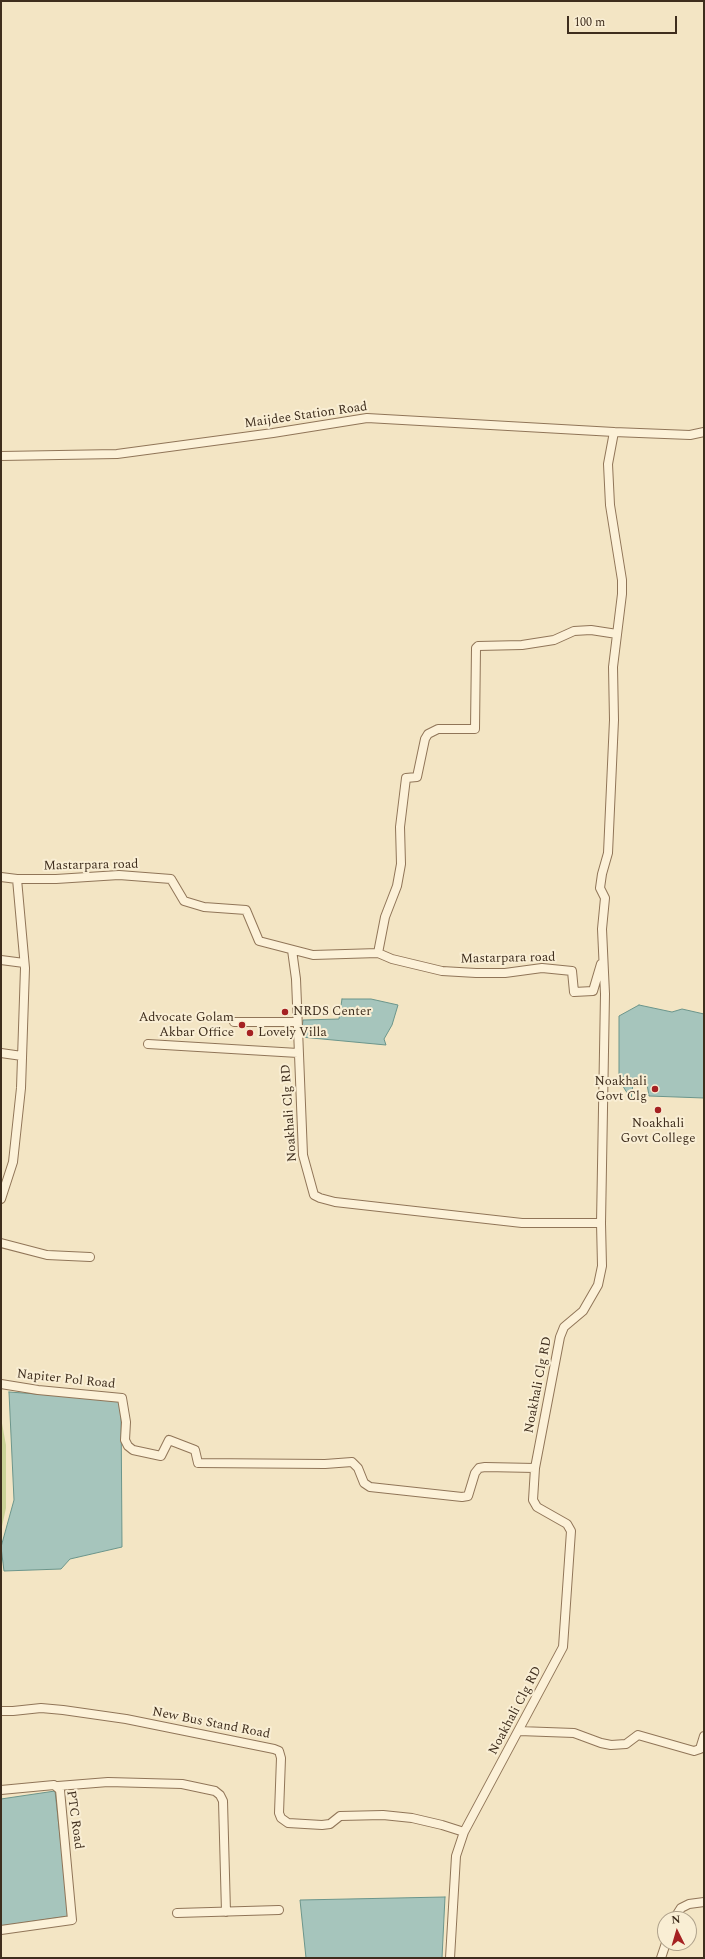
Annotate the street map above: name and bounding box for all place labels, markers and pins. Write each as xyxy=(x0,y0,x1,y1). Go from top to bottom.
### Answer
place label: NRDS Center xyxy=(293,1004,371,1020)
marker: NRDS Center xyxy=(280,1007,290,1017)
place label: Advocate Golam Akbar Office xyxy=(139,1010,234,1041)
marker: Advocate Golam Akbar Office xyxy=(237,1020,247,1030)
place label: Lovely Villa xyxy=(258,1025,327,1041)
marker: Lovely Villa xyxy=(245,1028,255,1038)
place label: Noakhali Govt Clg xyxy=(594,1074,647,1105)
marker: Noakhali Govt Clg xyxy=(650,1084,660,1094)
marker: Noakhali Govt College xyxy=(653,1105,663,1115)
place label: Noakhali Govt College xyxy=(621,1116,695,1147)

